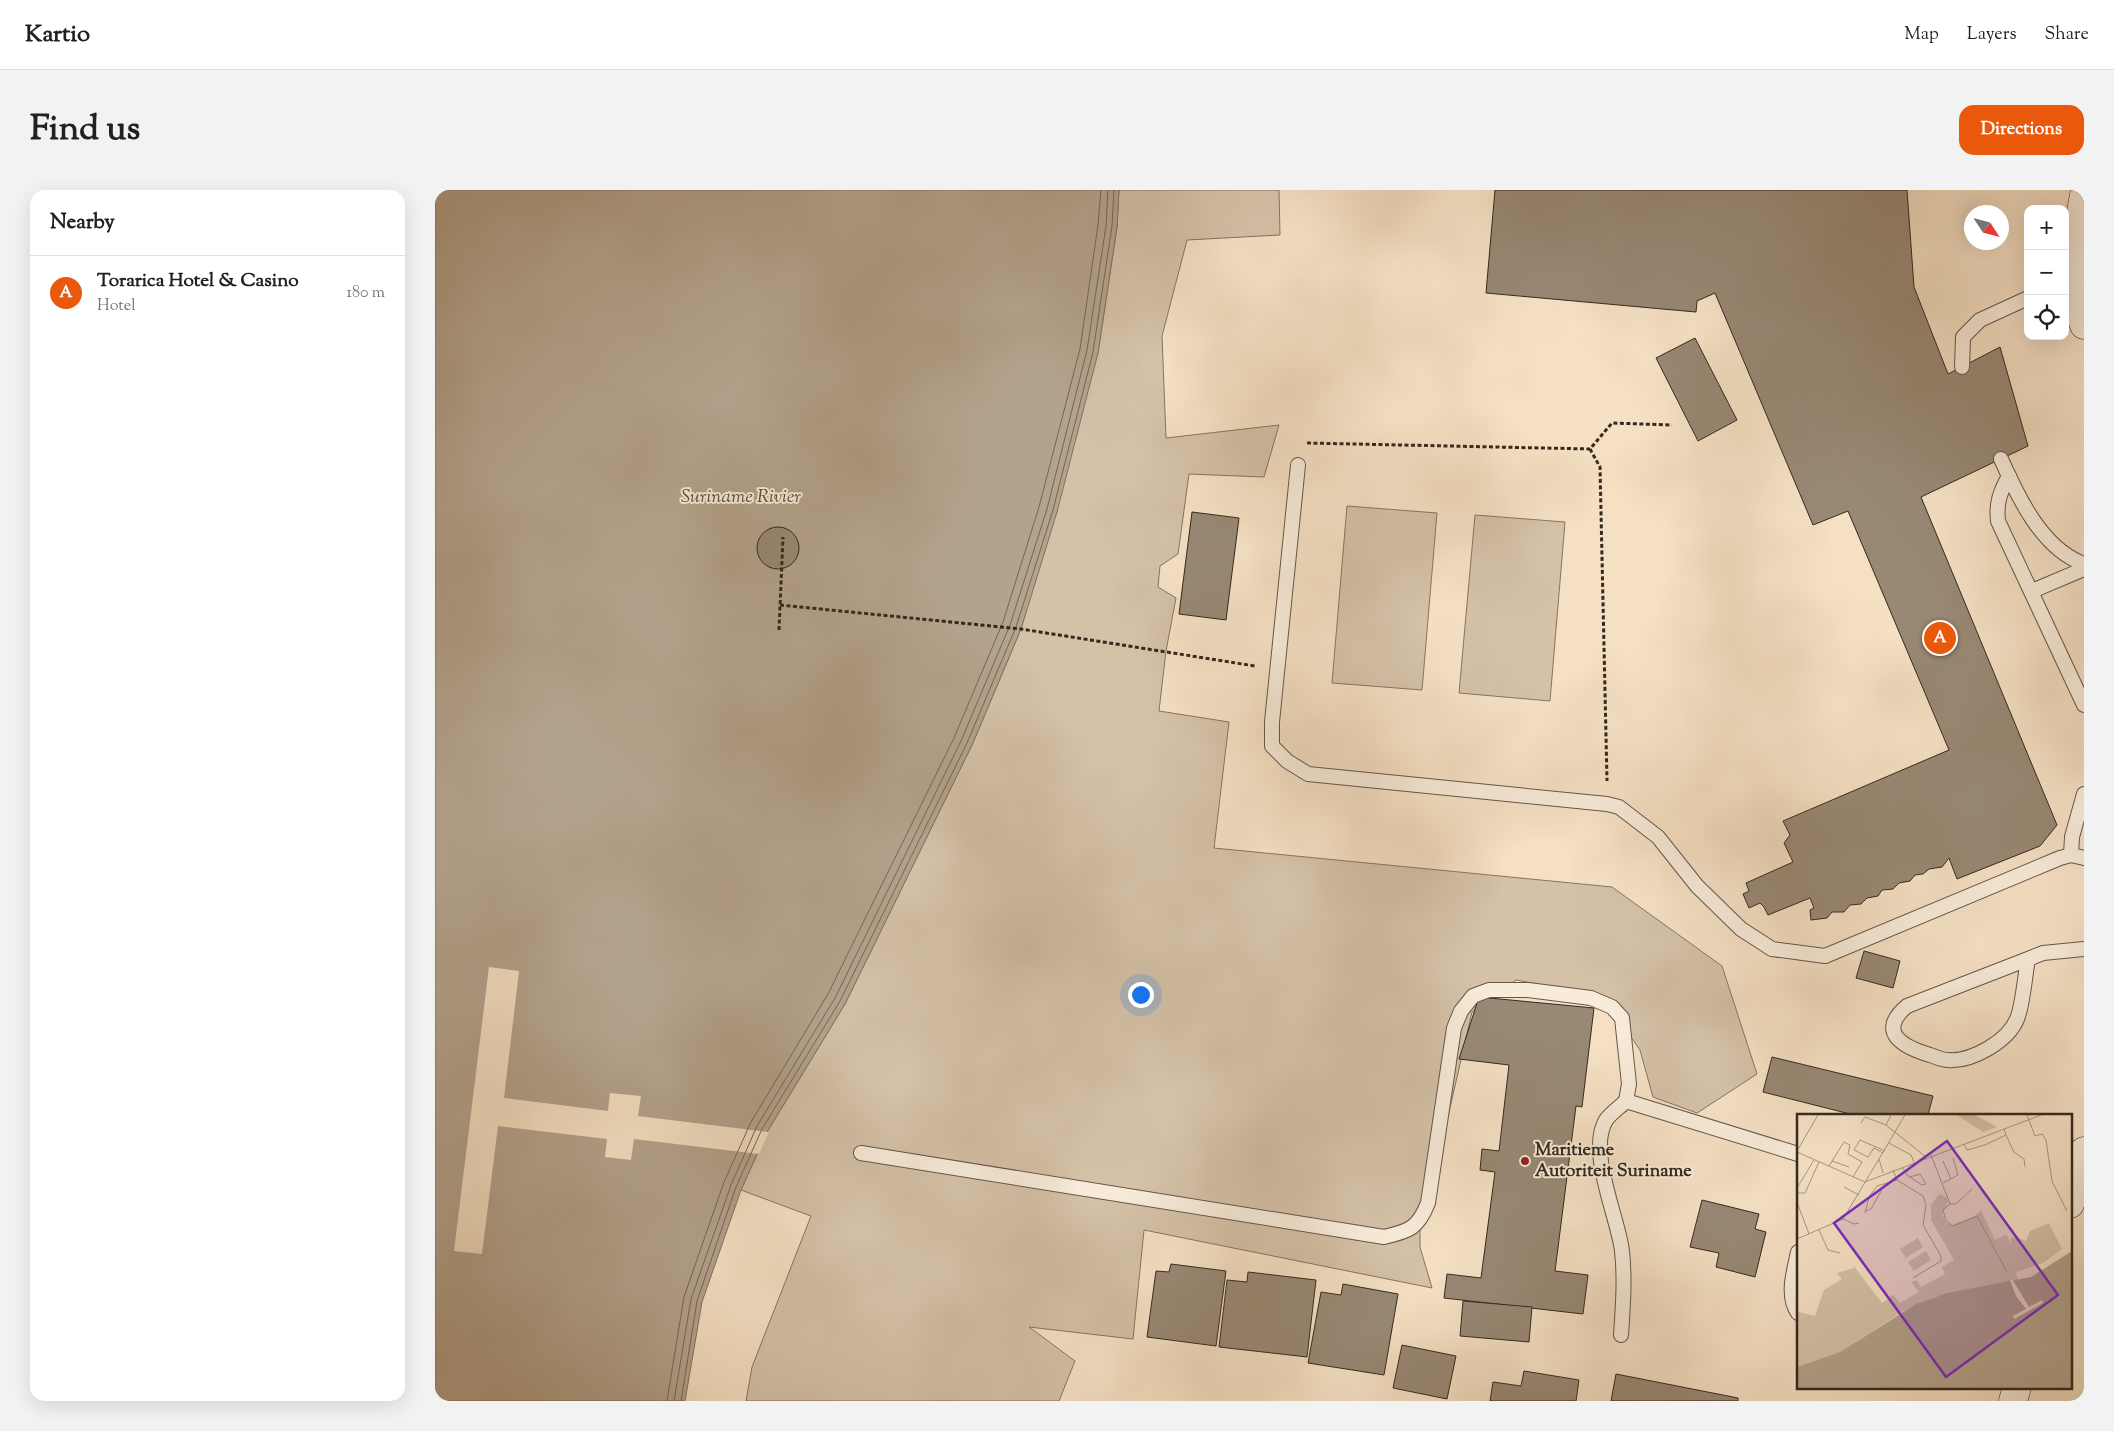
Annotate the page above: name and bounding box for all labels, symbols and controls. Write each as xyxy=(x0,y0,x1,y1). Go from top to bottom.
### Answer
text: Kartio xyxy=(25,18,90,52)
text: Map xyxy=(1904,22,1939,48)
text: Layers xyxy=(1967,22,2017,48)
text: Share xyxy=(2045,22,2089,48)
text: Find us xyxy=(30,105,140,156)
button: Directions xyxy=(1959,105,2084,155)
north arrow xyxy=(1964,205,2009,250)
map controls xyxy=(2024,205,2069,340)
button: + xyxy=(2024,205,2069,250)
text: Nearby xyxy=(50,208,115,238)
button: − xyxy=(2024,250,2069,295)
text: Torarica Hotel & Casino xyxy=(97,268,299,295)
text: A xyxy=(60,282,73,305)
text: 180 m xyxy=(346,282,385,305)
text: Hotel xyxy=(97,295,136,318)
button: locate xyxy=(2024,295,2069,340)
water label: Suriname Rivier xyxy=(681,484,801,511)
pin: A xyxy=(1924,619,1956,657)
your location xyxy=(1128,982,1154,1008)
inset map xyxy=(1797,1114,2071,1388)
place label: Maritieme Autoriteit Suriname xyxy=(1535,1138,1692,1185)
marker: Maritieme Autoriteit Suriname xyxy=(1519,1155,1531,1167)

